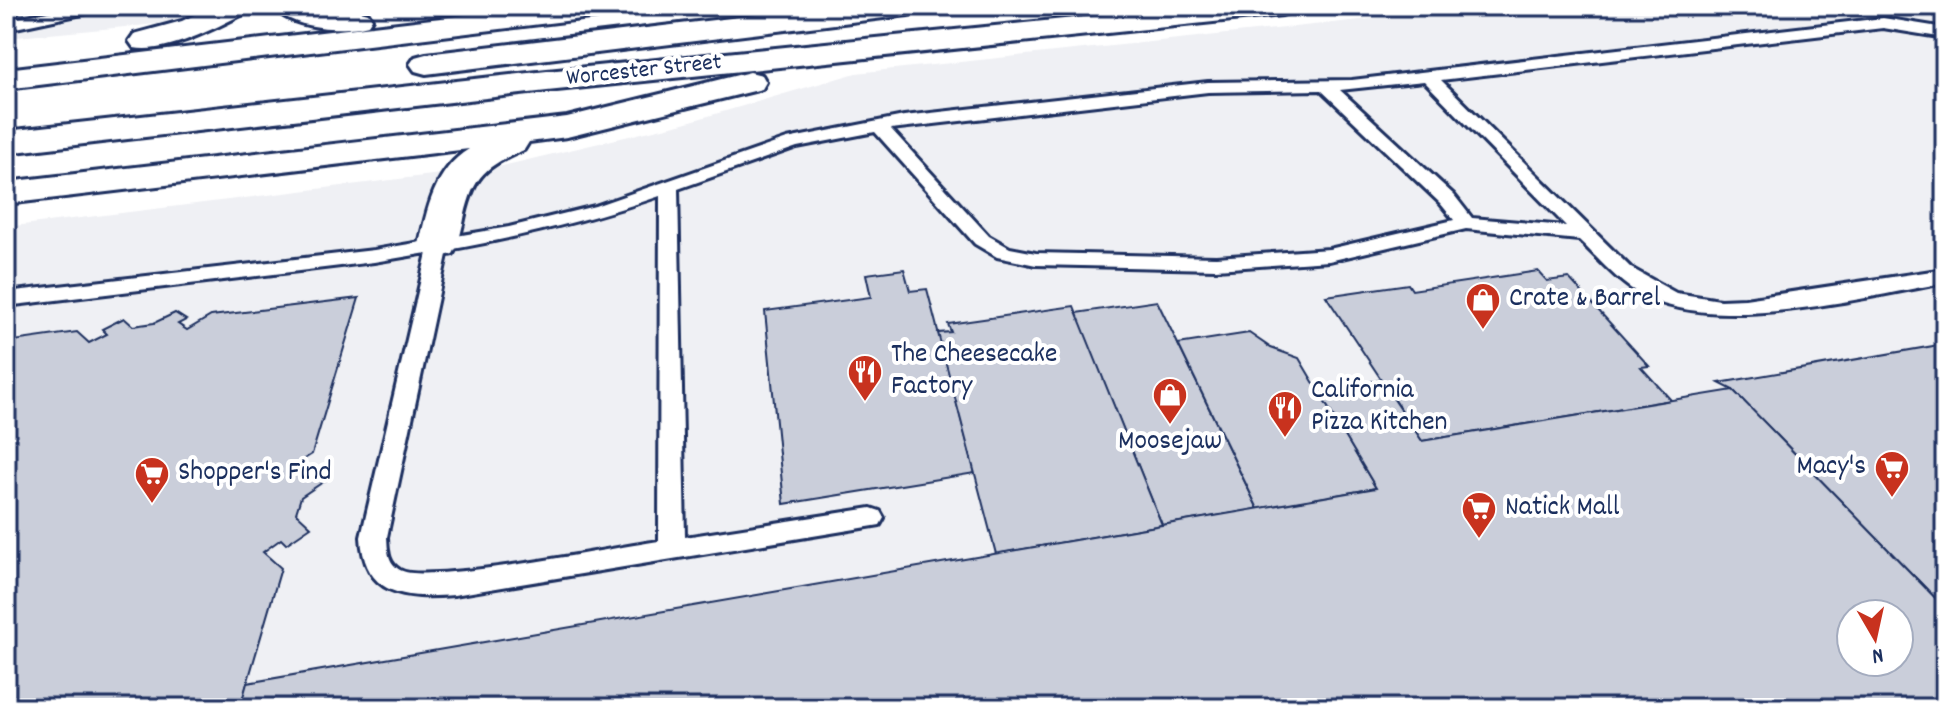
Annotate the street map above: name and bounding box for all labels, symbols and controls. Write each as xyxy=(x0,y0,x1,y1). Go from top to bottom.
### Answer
street label: Worcester Street xyxy=(565,46,723,96)
place label: Crate & Barrel xyxy=(1509,280,1661,320)
shop icon: Crate & Barrel xyxy=(1464,281,1502,331)
place label: The Cheesecake Factory xyxy=(891,336,1057,408)
restaurant icon: The Cheesecake Factory xyxy=(846,353,884,403)
place label: California Pizza Kitchen xyxy=(1311,372,1447,444)
shop icon: Moosejaw xyxy=(1151,376,1189,426)
restaurant icon: California Pizza Kitchen xyxy=(1266,389,1304,439)
place label: Moosejaw xyxy=(1118,423,1222,463)
place label: Macy's xyxy=(1797,448,1866,488)
supermarket icon: Macy's xyxy=(1873,449,1911,499)
place label: Shopper's Find xyxy=(178,454,332,494)
supermarket icon: Shopper's Find xyxy=(133,455,171,505)
place label: Natick Mall xyxy=(1505,489,1620,529)
supermarket icon: Natick Mall xyxy=(1460,490,1498,540)
north arrow xyxy=(1835,598,1915,678)
text: N xyxy=(1870,638,1885,670)

